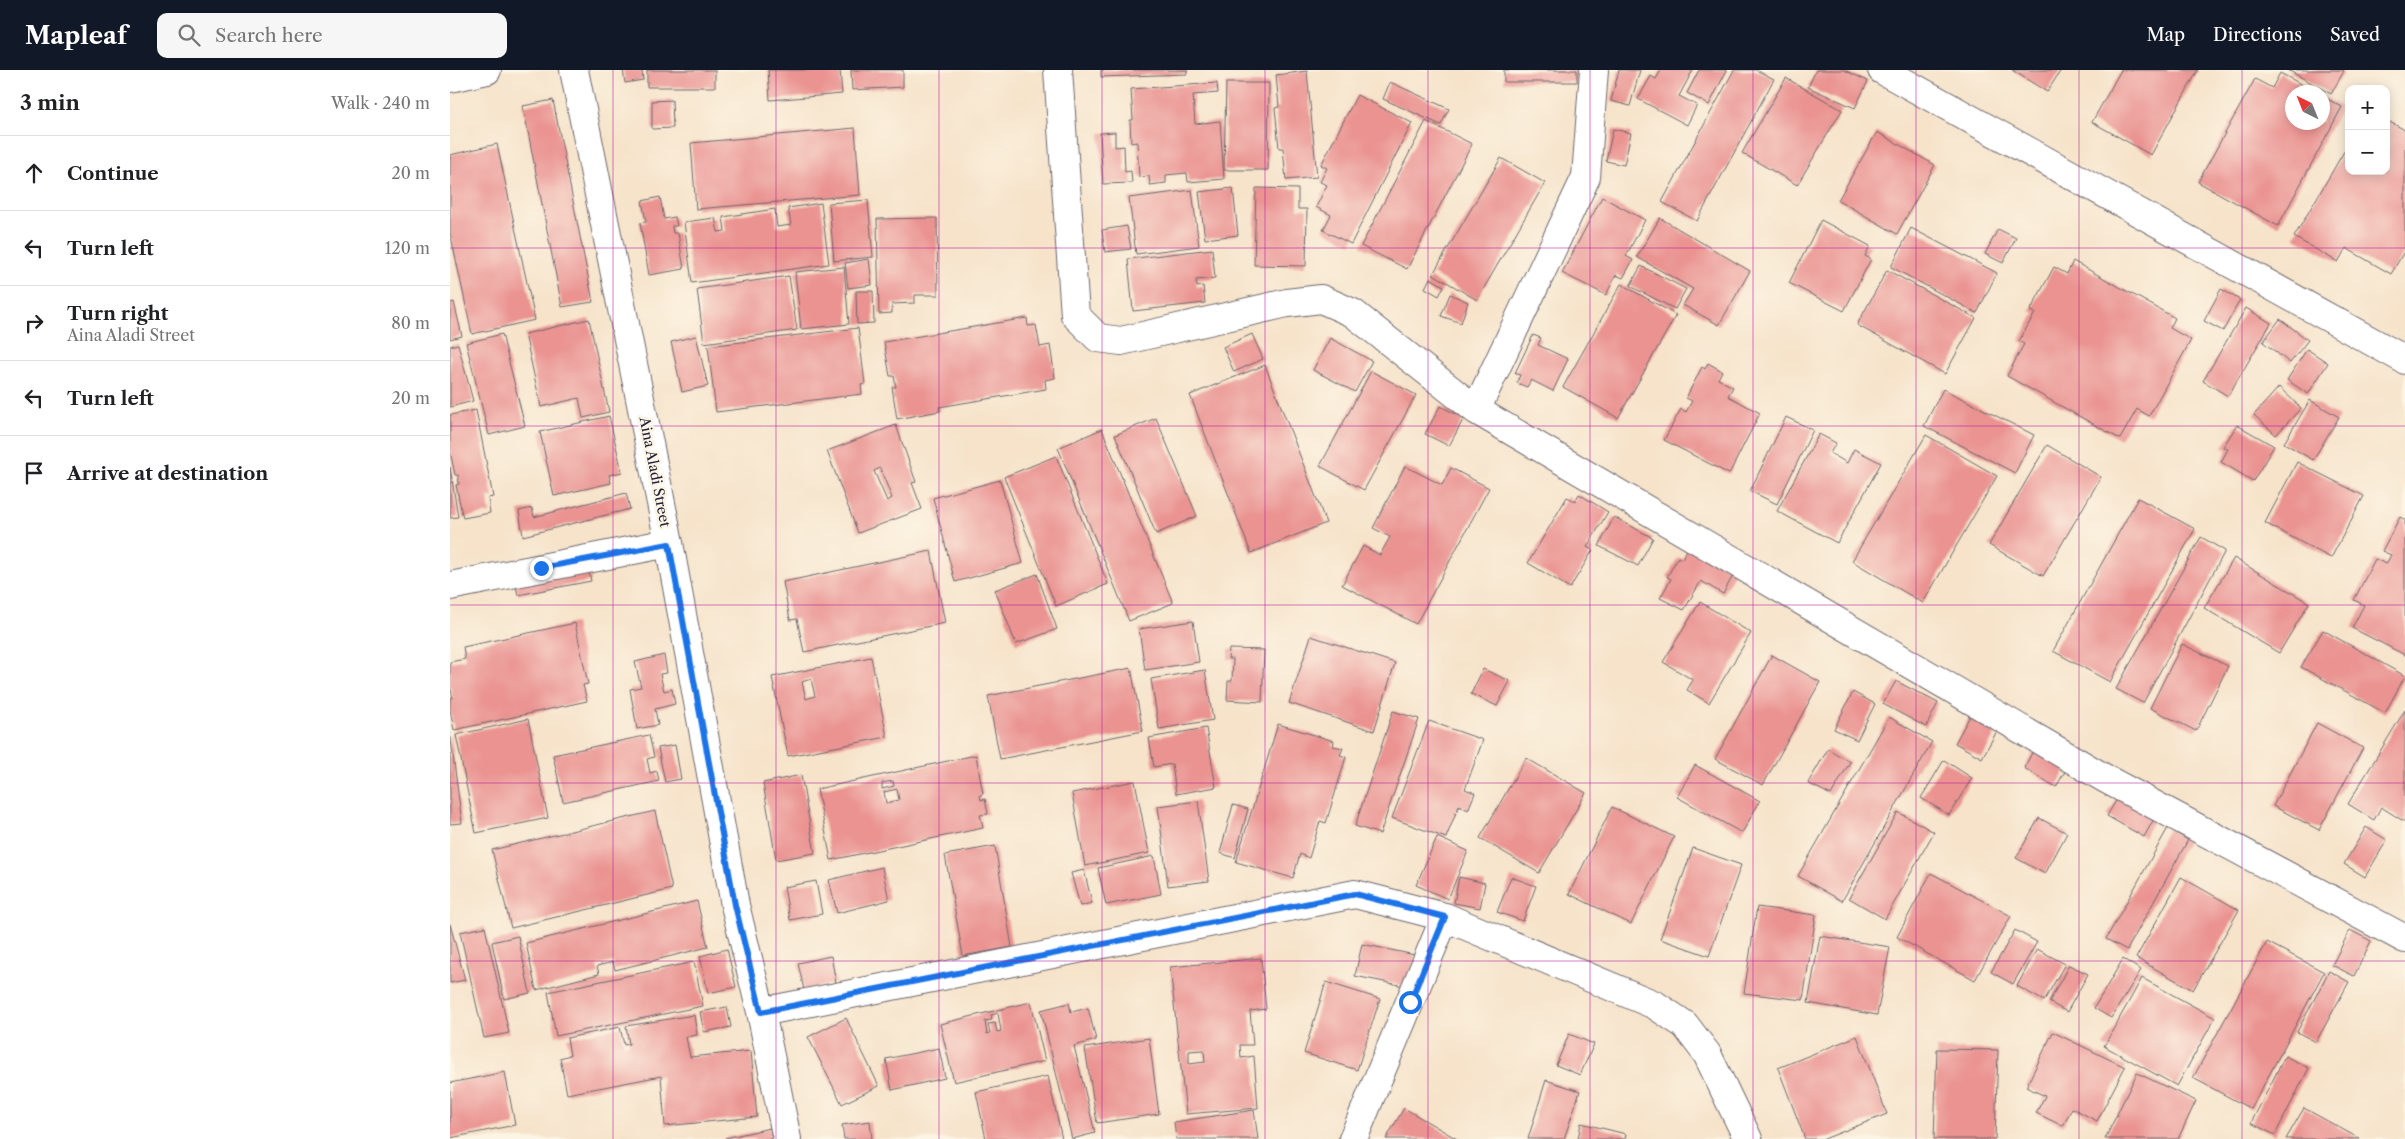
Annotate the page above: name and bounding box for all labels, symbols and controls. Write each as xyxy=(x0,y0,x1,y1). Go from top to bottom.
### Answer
search box xyxy=(157,13,507,58)
text: Mapleaf xyxy=(25,21,127,50)
icon: search xyxy=(175,21,203,49)
text: Search here xyxy=(215,24,323,47)
text: Map xyxy=(2146,24,2185,46)
text: Directions xyxy=(2213,24,2302,46)
text: Saved xyxy=(2330,24,2380,46)
north arrow xyxy=(2285,85,2330,130)
map controls xyxy=(2345,85,2390,175)
button: + xyxy=(2345,85,2390,130)
text: 3 min xyxy=(20,90,80,115)
text: Walk · 240 m xyxy=(331,93,430,113)
button: − xyxy=(2345,130,2390,175)
icon: ahead xyxy=(20,159,48,187)
text: Continue xyxy=(67,162,159,185)
text: 20 m xyxy=(391,163,430,183)
icon: left xyxy=(20,234,48,262)
text: Turn left xyxy=(67,237,154,260)
text: 120 m xyxy=(385,238,430,258)
text: Turn right xyxy=(67,302,168,325)
icon: right xyxy=(20,309,48,337)
text: 80 m xyxy=(391,313,430,333)
text: Aina Aladi Street xyxy=(67,325,195,345)
icon: left xyxy=(20,384,48,412)
text: Turn left xyxy=(67,387,154,410)
text: 20 m xyxy=(391,388,430,408)
street label: Aina Aladi Street xyxy=(635,414,675,529)
icon: arrive xyxy=(20,459,48,487)
text: Arrive at destination xyxy=(67,462,268,485)
route end xyxy=(530,557,553,580)
route start xyxy=(1399,991,1422,1014)

